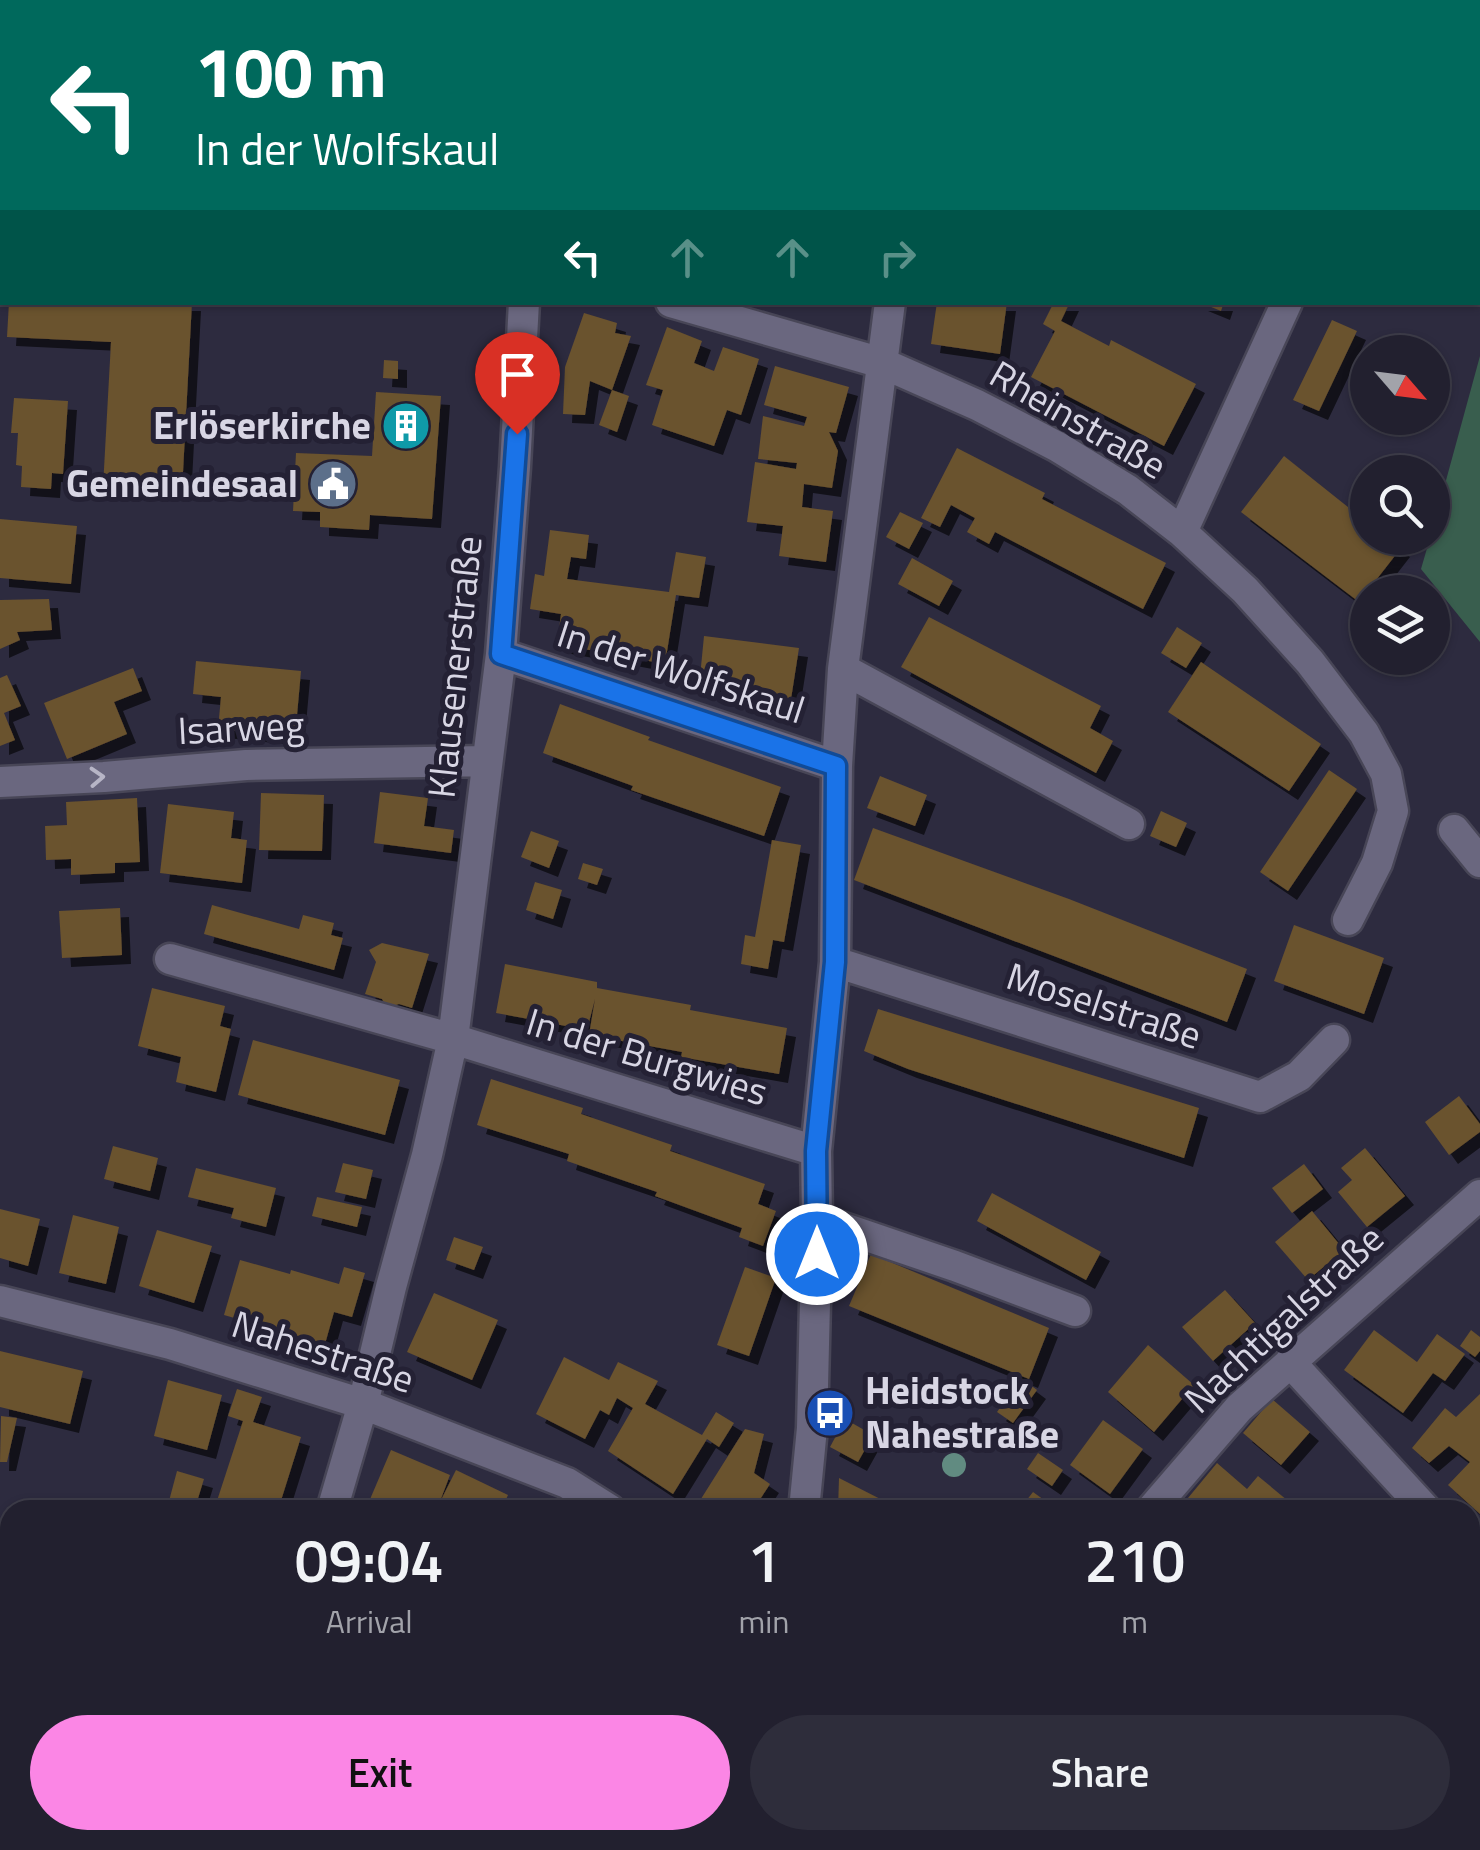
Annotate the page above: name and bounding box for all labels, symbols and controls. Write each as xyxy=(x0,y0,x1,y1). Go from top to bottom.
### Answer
text: 100 m xyxy=(195,18,387,124)
icon: left xyxy=(30,40,160,170)
text: In der Wolfskaul xyxy=(195,114,499,182)
icon: left xyxy=(555,230,610,285)
icon: ahead xyxy=(660,230,715,285)
icon: ahead xyxy=(765,230,820,285)
icon: right xyxy=(870,230,925,285)
pin xyxy=(475,332,560,435)
north arrow xyxy=(1350,335,1450,435)
map controls xyxy=(1350,335,1450,675)
street label: Rheinstraße xyxy=(979,345,1178,493)
icon: arrive xyxy=(490,347,545,402)
place label: Erlöserkirche xyxy=(153,396,371,454)
building icon: Erlöserkirche xyxy=(380,400,432,452)
place label: Gemeindesaal xyxy=(66,454,298,512)
button: search xyxy=(1350,455,1450,555)
public building icon: Gemeindesaal xyxy=(307,458,359,510)
street label: Klausenerstraße xyxy=(411,533,497,801)
button: layers xyxy=(1350,575,1450,675)
street label: In der Wolfskaul xyxy=(550,604,812,738)
street label: Isarweg xyxy=(176,695,306,759)
one-way arrow xyxy=(90,767,106,788)
street label: Moselstraße xyxy=(999,946,1209,1064)
street label: In der Burgwies xyxy=(520,992,775,1120)
position arrow xyxy=(765,1202,869,1306)
street label: Nachtigalstraße xyxy=(1170,1210,1396,1426)
street label: Nahestraße xyxy=(225,1294,422,1408)
place label: Heidstock Nahestraße xyxy=(865,1361,1059,1463)
bus stop icon: Heidstock Nahestraße xyxy=(804,1387,856,1439)
text: 09:04 xyxy=(295,1514,444,1605)
text: 1 xyxy=(747,1514,781,1605)
text: 210 xyxy=(1084,1514,1185,1605)
text: Arrival xyxy=(326,1597,413,1645)
text: min xyxy=(738,1597,789,1645)
text: m xyxy=(1121,1597,1148,1645)
button: Exit xyxy=(30,1715,730,1830)
button: Share xyxy=(750,1715,1450,1830)

